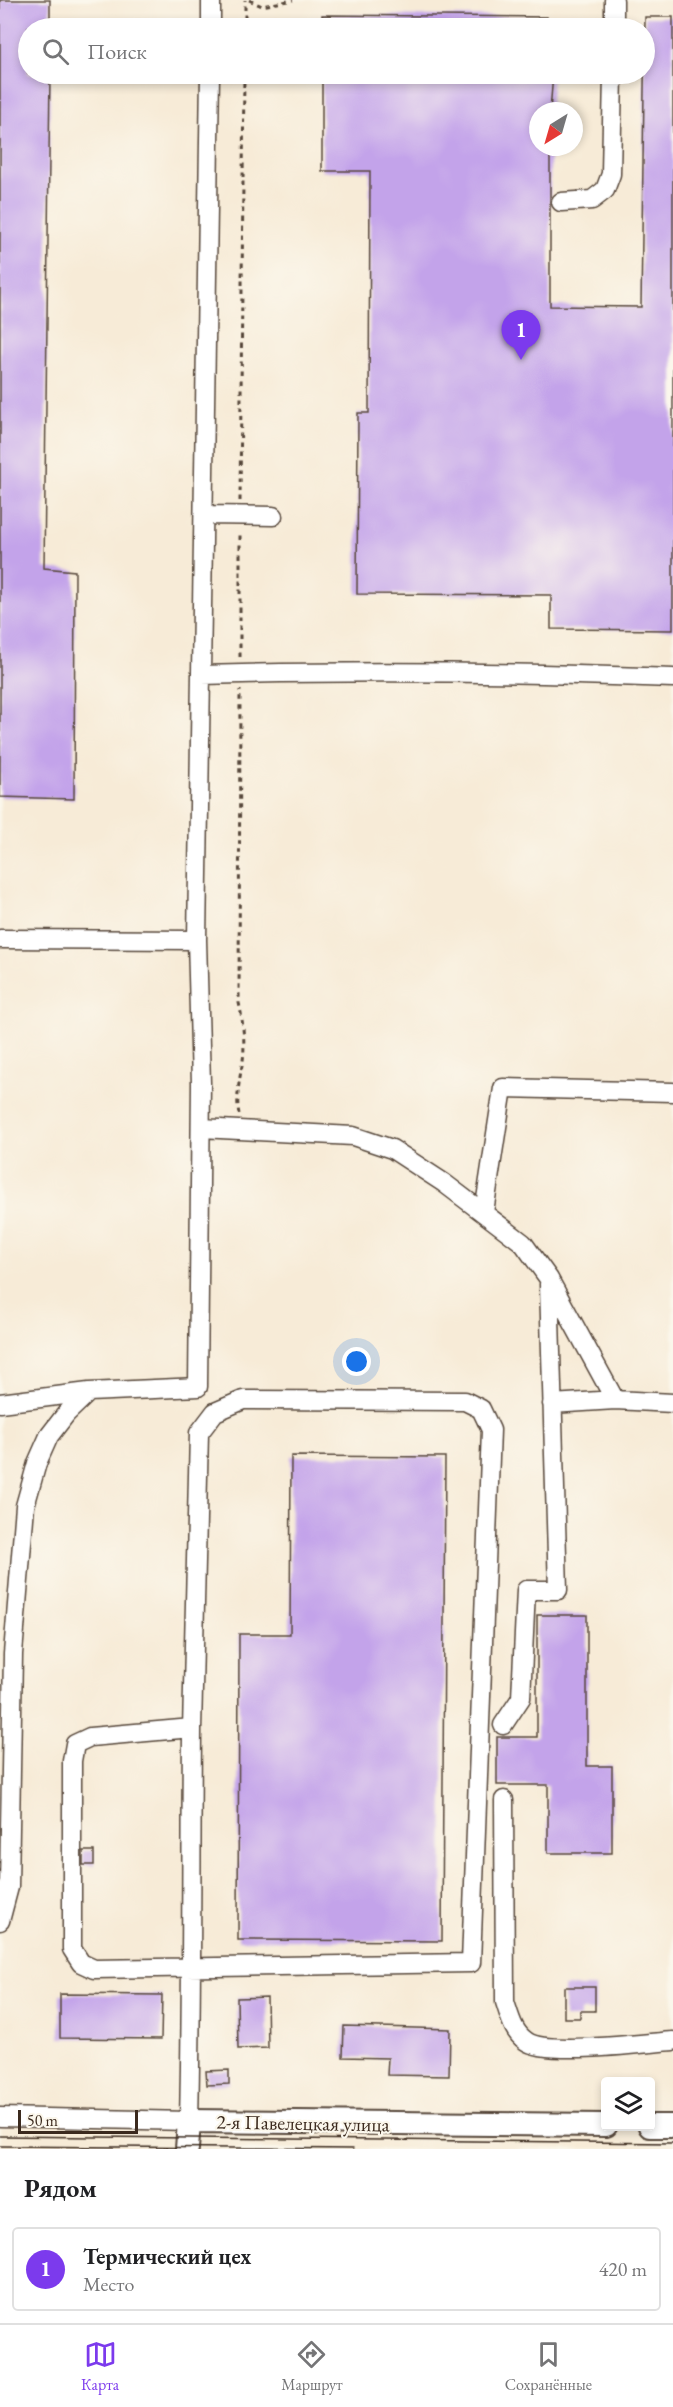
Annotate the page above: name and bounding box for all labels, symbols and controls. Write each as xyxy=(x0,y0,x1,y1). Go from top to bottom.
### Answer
search box xyxy=(18,18,655,84)
icon: search xyxy=(39,35,72,68)
text: Поиск xyxy=(87,37,147,66)
north arrow xyxy=(529,102,583,156)
pin: 1 xyxy=(502,310,540,360)
your location xyxy=(342,1347,371,1376)
map controls xyxy=(601,2077,655,2131)
button: layers xyxy=(601,2077,655,2131)
scale bar xyxy=(18,2107,138,2134)
street label: 2-я Павелецкая улица xyxy=(216,2108,390,2138)
text: 50 m xyxy=(27,2110,58,2131)
text: Рядом xyxy=(24,2171,97,2205)
text: Термический цех xyxy=(83,2242,251,2271)
text: 1 xyxy=(40,2256,51,2282)
text: 420 m xyxy=(599,2256,647,2282)
text: Место xyxy=(83,2271,134,2297)
tab: Карта xyxy=(81,2338,119,2395)
tab: Маршрут xyxy=(281,2338,343,2395)
tab: Сохранённые xyxy=(505,2338,592,2395)

